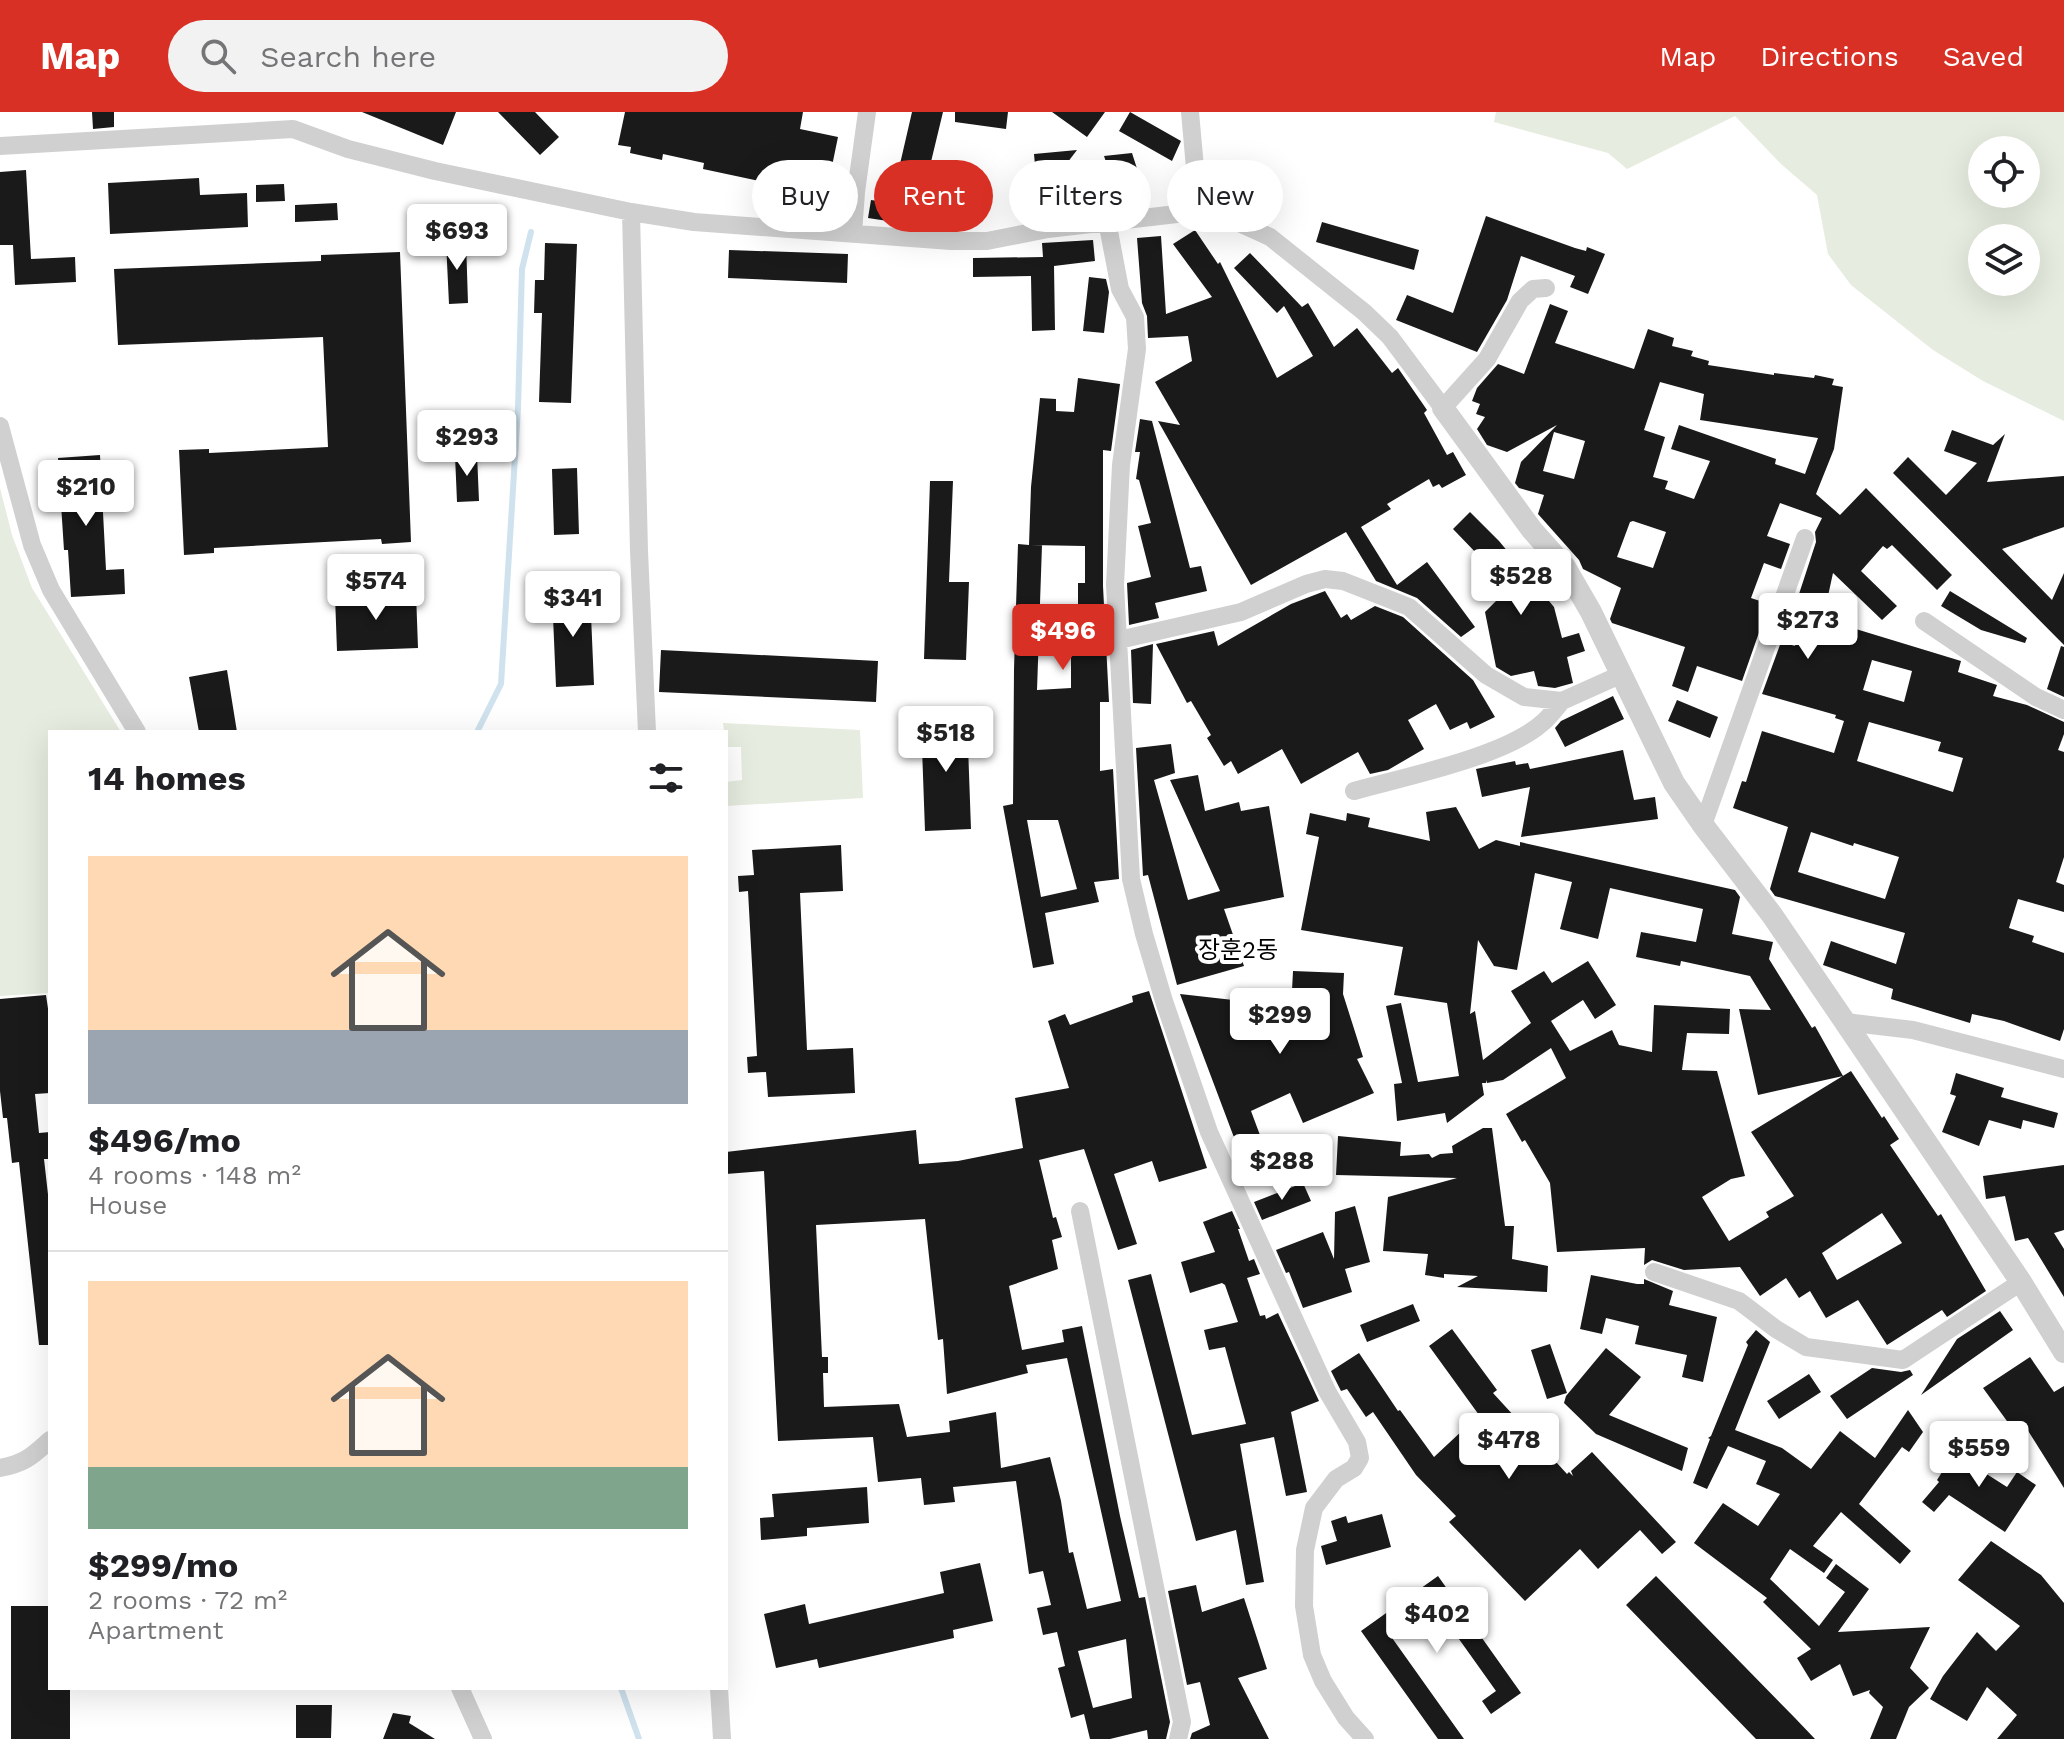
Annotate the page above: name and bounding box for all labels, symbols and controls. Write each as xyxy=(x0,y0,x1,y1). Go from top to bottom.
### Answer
search box xyxy=(168,20,728,92)
text: Map xyxy=(40,34,120,78)
icon: search xyxy=(196,34,240,78)
text: Search here xyxy=(260,39,436,74)
text: Map xyxy=(1659,40,1716,73)
text: Directions xyxy=(1760,40,1899,73)
text: Saved xyxy=(1943,40,2024,73)
map controls xyxy=(1968,136,2040,296)
button: locate xyxy=(1968,136,2040,208)
chip: Buy xyxy=(752,160,858,232)
chip: Rent xyxy=(874,160,993,232)
chip: Filters xyxy=(1009,160,1151,232)
chip: New xyxy=(1167,160,1283,232)
pin: $693 xyxy=(410,204,504,272)
text: $693 xyxy=(425,215,489,245)
button: layers xyxy=(1968,224,2040,296)
pin: $293 xyxy=(420,410,514,478)
text: $293 xyxy=(435,421,499,451)
pin: $210 xyxy=(39,460,133,528)
text: $210 xyxy=(56,471,116,501)
pin: $528 xyxy=(1474,549,1568,617)
pin: $574 xyxy=(329,554,423,622)
text: $528 xyxy=(1489,560,1553,590)
text: $574 xyxy=(345,565,407,595)
pin: $341 xyxy=(526,571,620,639)
text: $341 xyxy=(543,582,603,612)
pin: $273 xyxy=(1761,593,1855,661)
pin: $496 xyxy=(1016,604,1110,672)
text: $273 xyxy=(1777,604,1839,634)
text: $496 xyxy=(1030,615,1096,645)
pin: $518 xyxy=(899,706,993,774)
text: $518 xyxy=(916,717,976,747)
icon: filters xyxy=(644,756,688,800)
text: 14 homes xyxy=(88,758,246,798)
icon: home xyxy=(316,908,460,1052)
district label: 장훈2동 xyxy=(1198,936,1278,964)
pin: $299 xyxy=(1233,988,1327,1056)
text: $299 xyxy=(1248,999,1312,1029)
text: $496/mo xyxy=(88,1120,241,1160)
pin: $288 xyxy=(1235,1134,1329,1202)
text: $288 xyxy=(1250,1145,1314,1175)
text: 4 rooms · 148 m² xyxy=(88,1160,301,1190)
text: House xyxy=(88,1190,167,1220)
icon: home xyxy=(316,1333,460,1477)
pin: $478 xyxy=(1462,1413,1556,1481)
pin: $559 xyxy=(1932,1421,2026,1489)
text: $478 xyxy=(1477,1424,1541,1454)
text: $559 xyxy=(1948,1432,2011,1462)
text: $299/mo xyxy=(88,1545,238,1585)
text: 2 rooms · 72 m² xyxy=(88,1585,287,1615)
pin: $402 xyxy=(1390,1587,1484,1655)
text: $402 xyxy=(1404,1598,1470,1628)
text: Apartment xyxy=(88,1615,224,1645)

